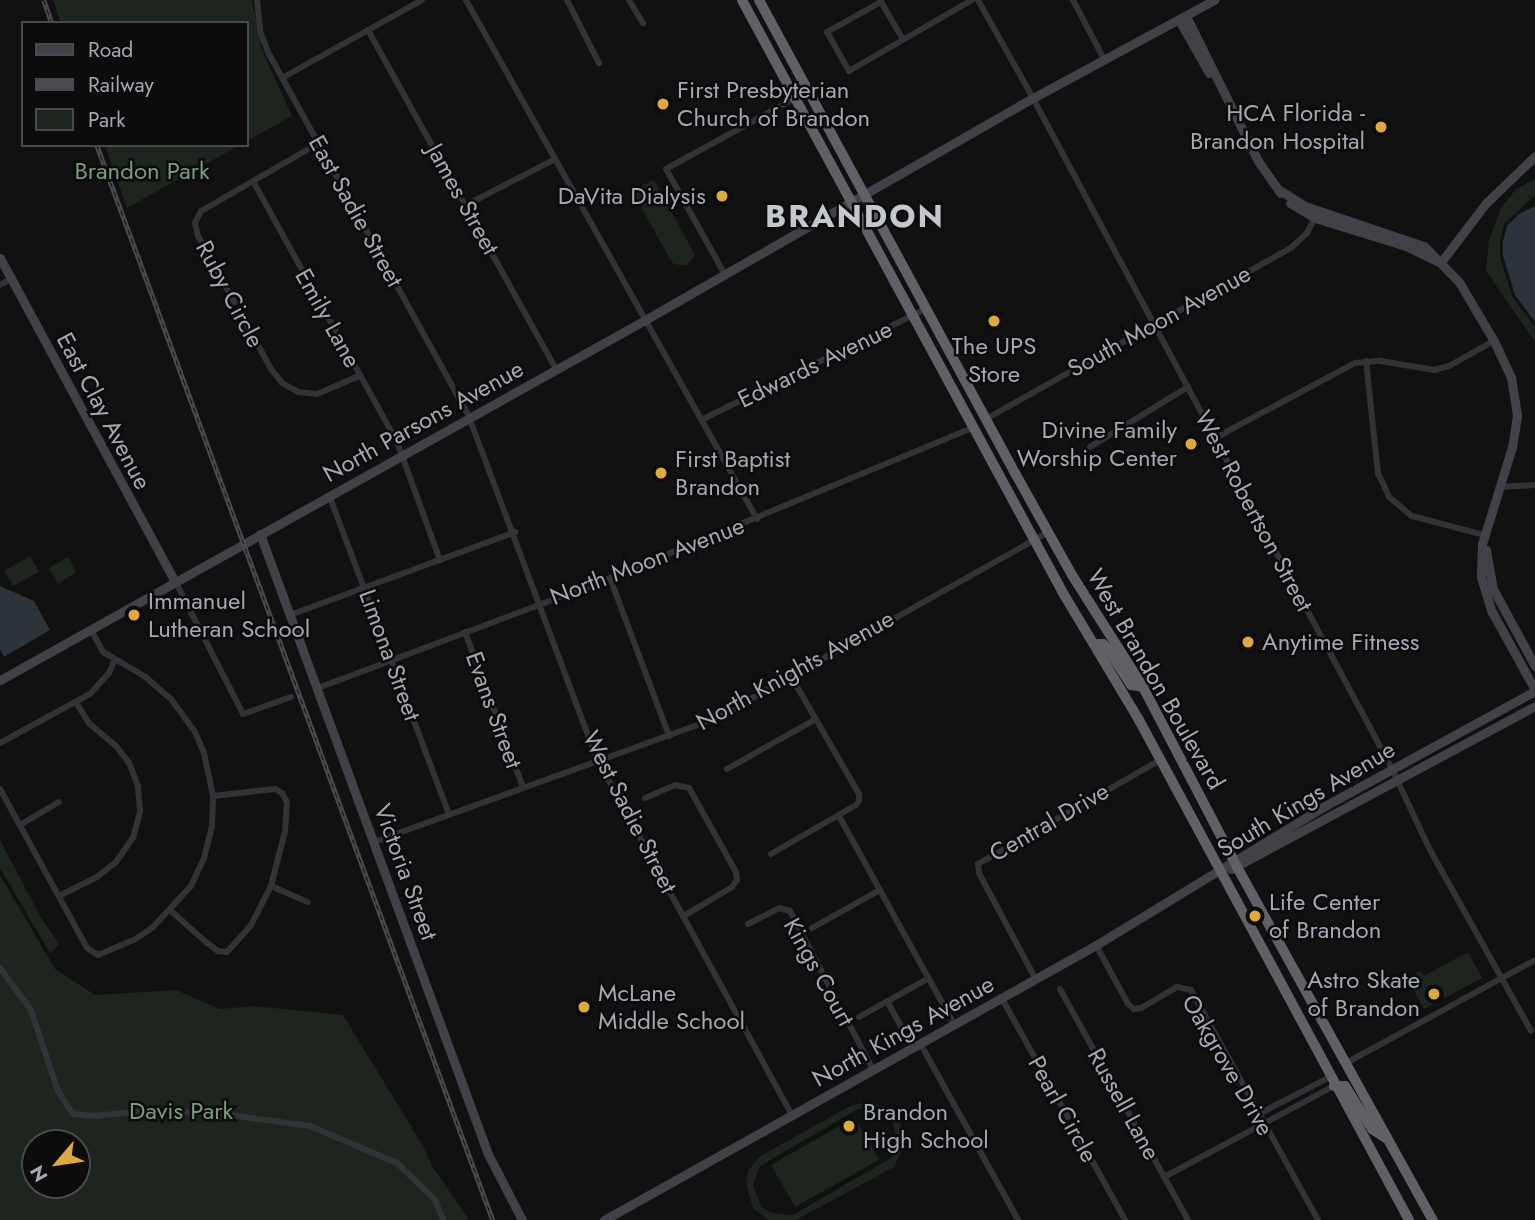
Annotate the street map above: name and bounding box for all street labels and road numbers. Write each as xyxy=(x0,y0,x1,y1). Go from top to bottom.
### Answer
street label: East Sadie Street xyxy=(302,130,410,292)
street label: James Street xyxy=(421,138,505,260)
street label: Ruby Circle xyxy=(190,236,270,352)
street label: South Moon Avenue xyxy=(1063,259,1255,383)
street label: Emily Lane xyxy=(289,263,367,373)
street label: Edwards Avenue xyxy=(733,314,897,414)
street label: East Clay Avenue xyxy=(51,328,157,494)
street label: North Parsons Avenue xyxy=(318,354,528,488)
street label: West Robertson Street xyxy=(1189,406,1319,616)
street label: North Moon Avenue xyxy=(546,511,748,611)
street label: West Brandon Boulevard xyxy=(1081,564,1231,794)
street label: Limona Street xyxy=(353,585,427,725)
street label: North Knights Avenue xyxy=(691,604,899,736)
street label: Evans Street xyxy=(460,648,528,772)
street label: West Sadie Street xyxy=(577,726,683,898)
street label: South Kings Avenue xyxy=(1212,735,1400,863)
street label: Central Drive xyxy=(984,776,1114,868)
street label: Victoria Street xyxy=(368,800,444,944)
street label: Kings Court xyxy=(778,913,860,1031)
street label: North Kings Avenue xyxy=(807,969,999,1093)
street label: Oakgrove Drive xyxy=(1176,989,1280,1141)
street label: Russell Lane xyxy=(1082,1043,1166,1165)
street label: Pearl Circle xyxy=(1022,1051,1104,1167)

